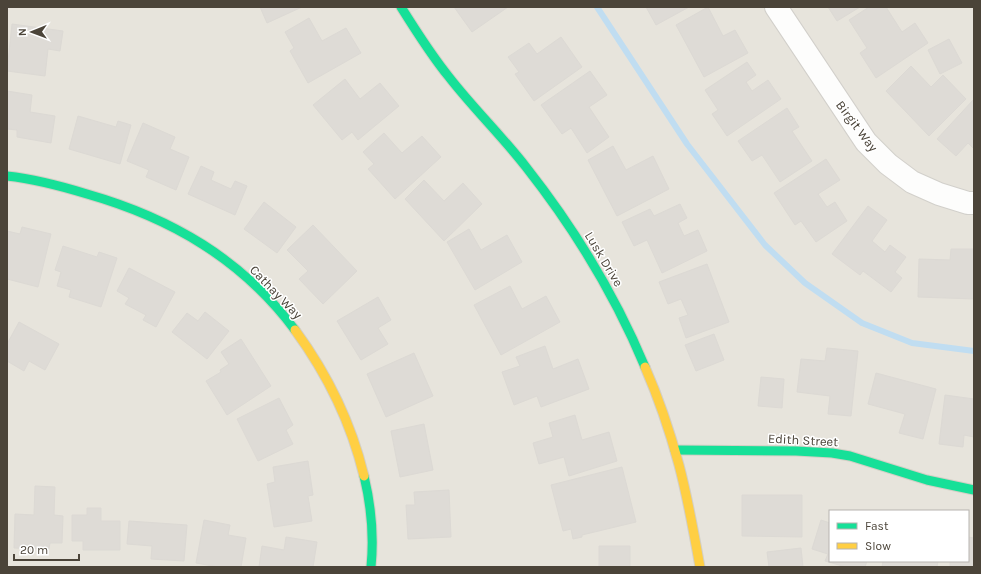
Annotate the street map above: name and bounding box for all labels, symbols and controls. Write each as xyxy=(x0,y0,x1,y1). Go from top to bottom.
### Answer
north arrow xyxy=(12,12,52,52)
text: N xyxy=(16,28,29,36)
street label: Birgit Way xyxy=(833,98,881,154)
street label: Lusk Drive xyxy=(582,229,626,290)
street label: Cathay Way xyxy=(247,262,305,322)
street label: Edith Street xyxy=(767,431,839,449)
legend xyxy=(829,510,969,562)
text: Fast xyxy=(865,519,889,533)
scale bar xyxy=(14,536,79,562)
text: Slow xyxy=(865,539,891,553)
text: 20 m xyxy=(20,543,48,557)

